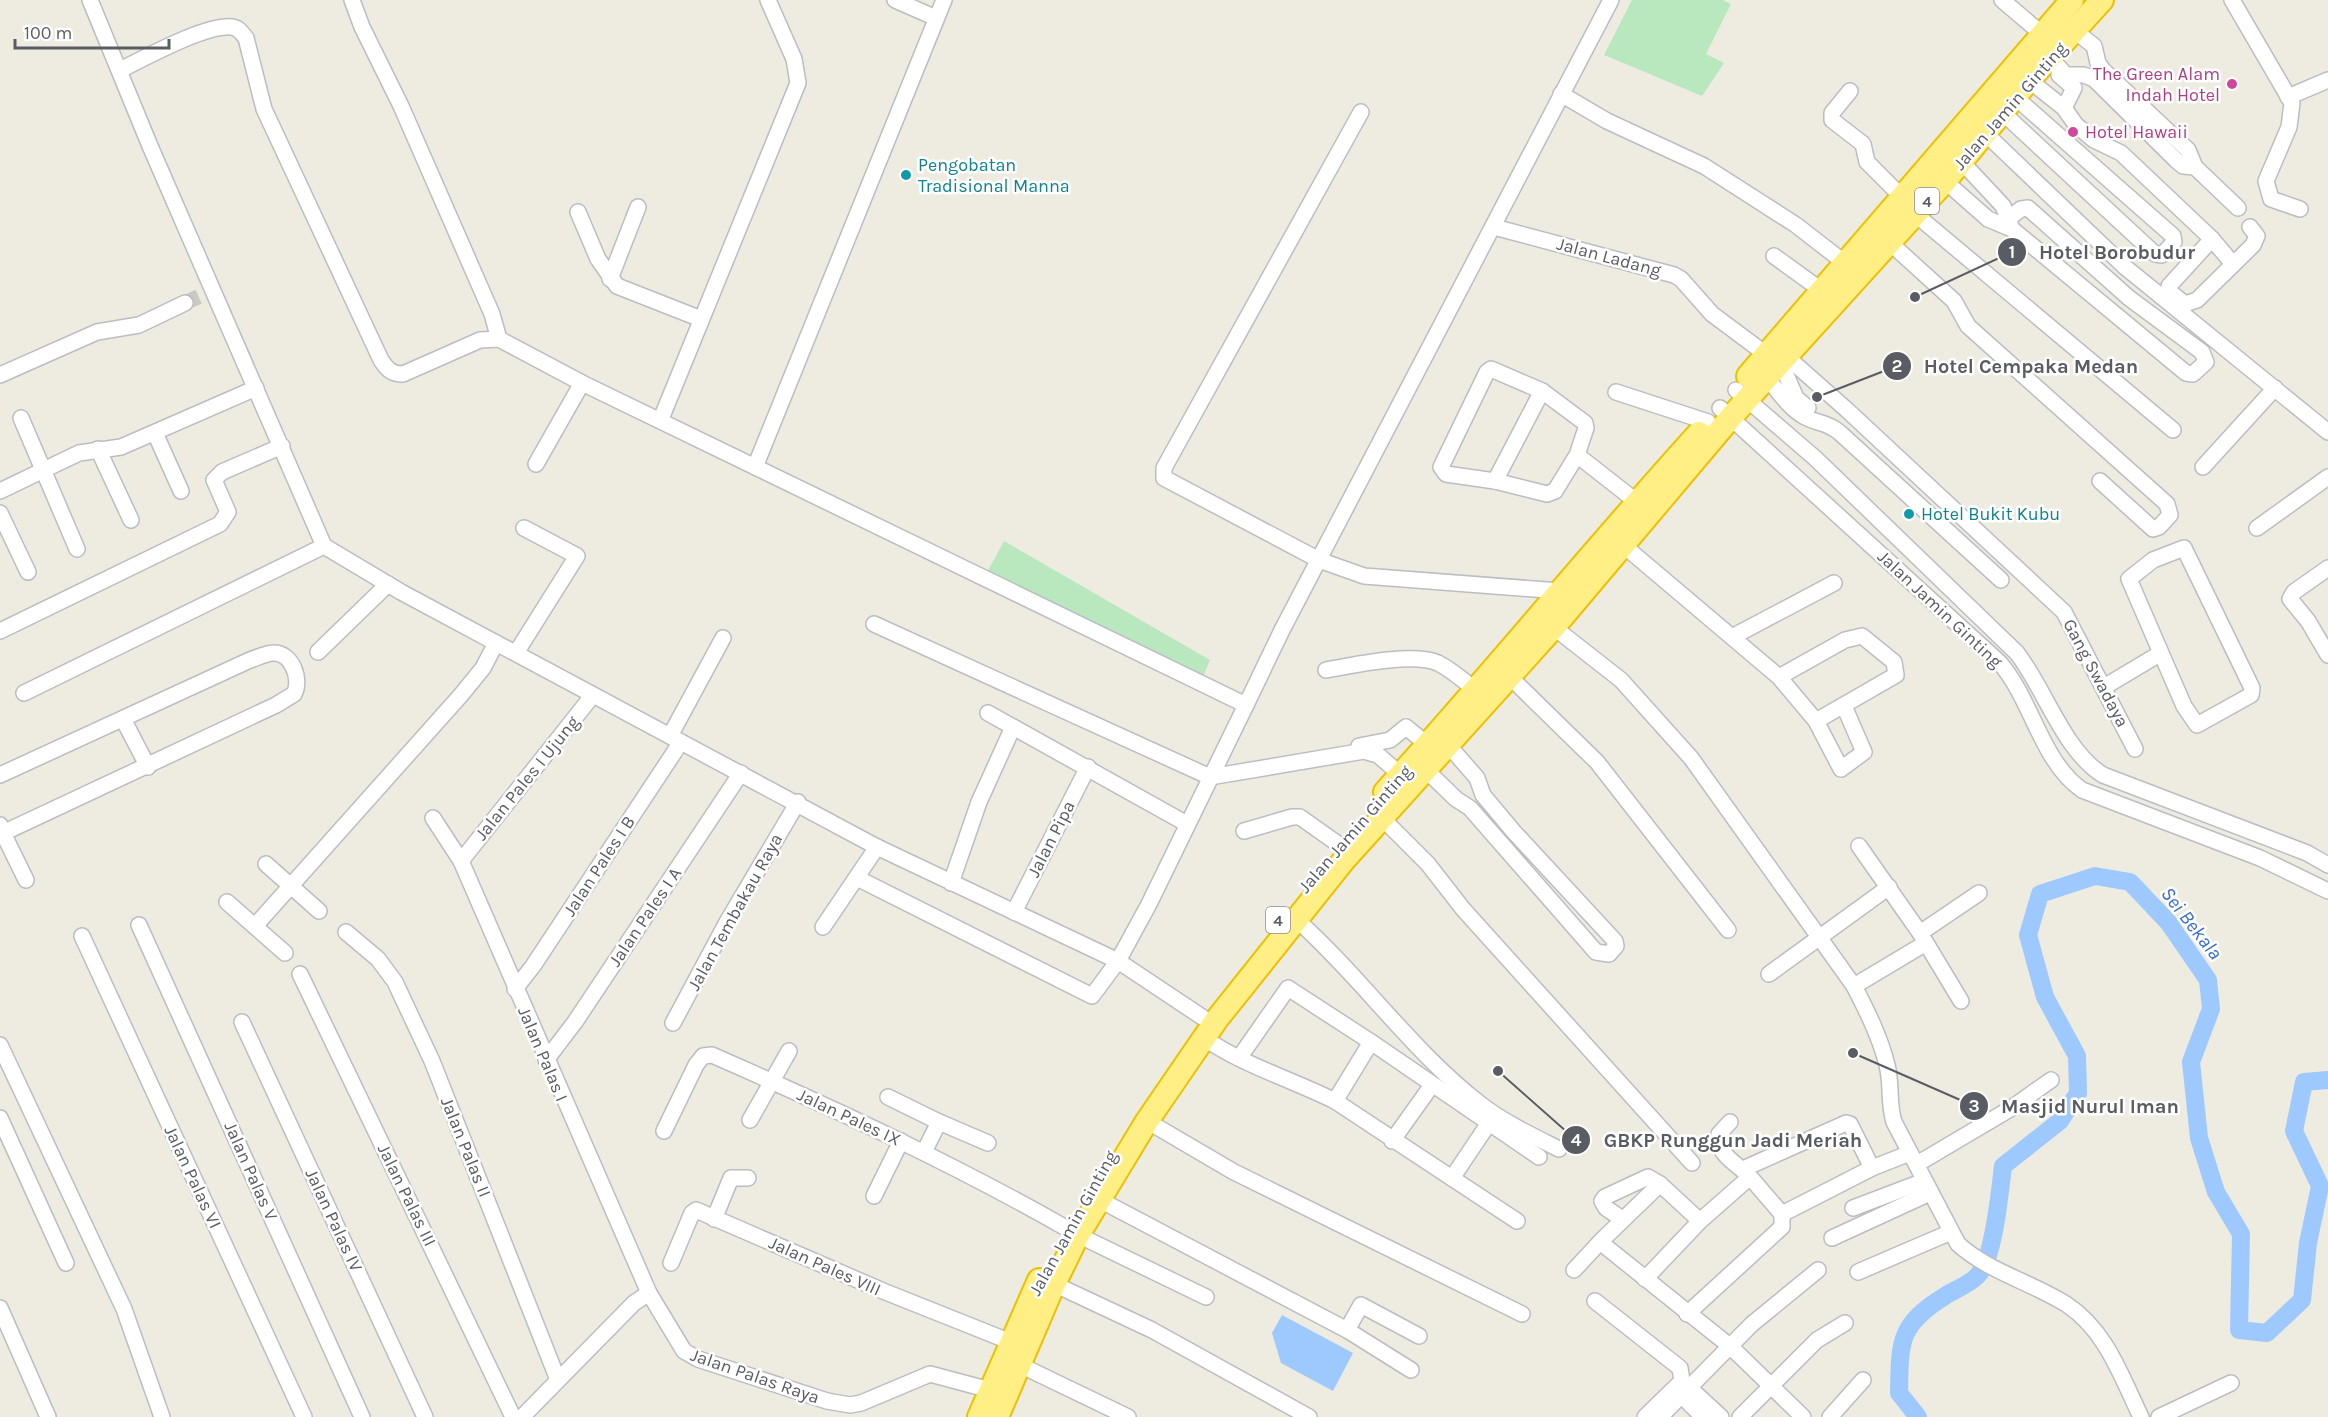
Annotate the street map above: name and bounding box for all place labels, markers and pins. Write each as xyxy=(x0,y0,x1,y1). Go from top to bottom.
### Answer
place label: The Green Alam Indah Hotel xyxy=(2093,63,2220,106)
marker: The Green Alam Indah Hotel xyxy=(2225,77,2239,91)
place label: Hotel Hawaii xyxy=(2085,121,2188,143)
marker: Hotel Hawaii xyxy=(2066,125,2080,139)
place label: Pengobatan Tradisional Manna xyxy=(918,154,1070,197)
marker: Pengobatan Tradisional Manna xyxy=(899,168,913,182)
callout: Hotel Borobudur xyxy=(1997,233,2207,271)
callout: Hotel Cempaka Medan xyxy=(1882,347,2150,385)
place label: Hotel Bukit Kubu xyxy=(1921,503,2060,525)
marker: Hotel Bukit Kubu xyxy=(1902,507,1916,521)
callout: Masjid Nurul Iman xyxy=(1959,1087,2191,1125)
callout: GBKP Runggun Jadi Meriah xyxy=(1561,1121,1874,1159)

